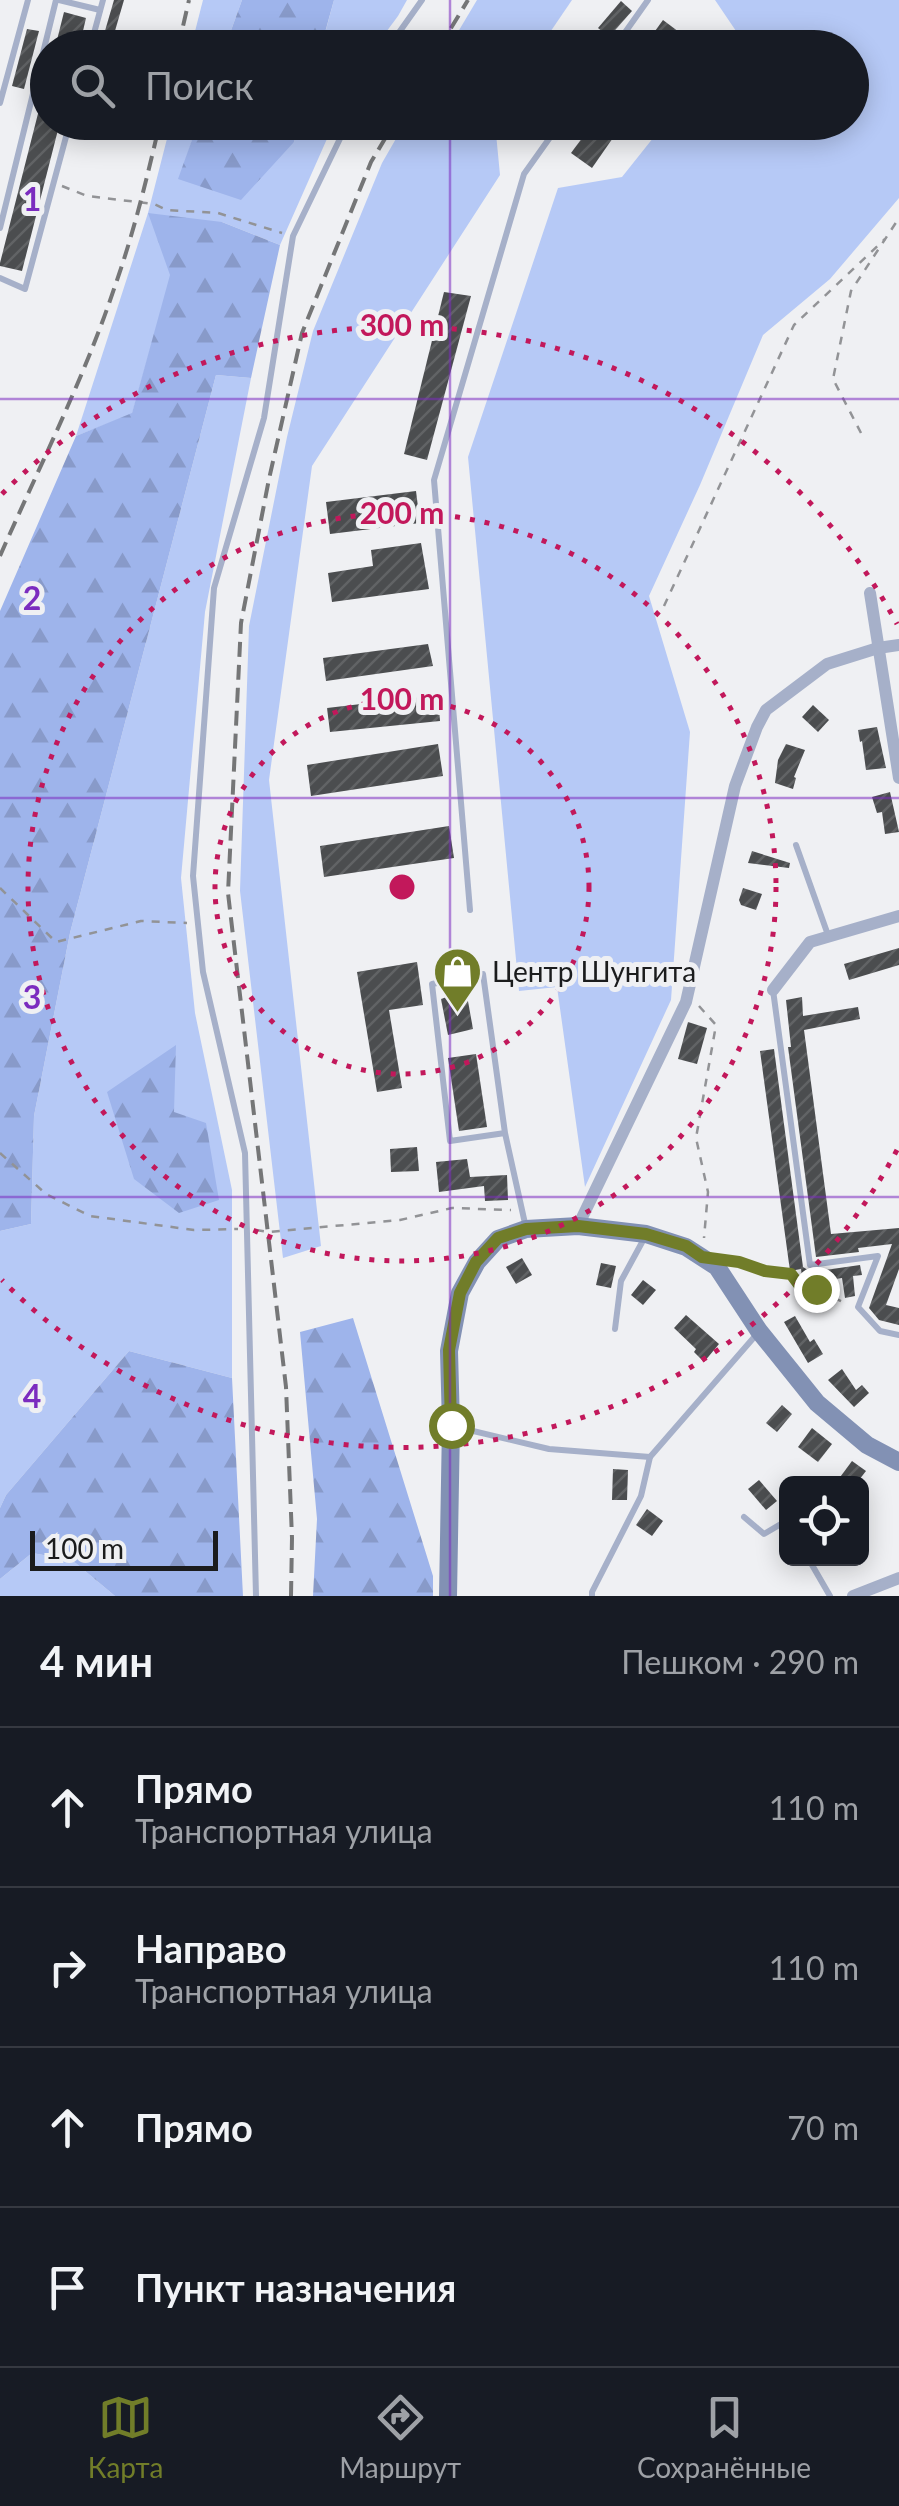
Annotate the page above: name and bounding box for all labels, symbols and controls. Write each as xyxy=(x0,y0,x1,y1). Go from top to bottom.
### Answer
search box xyxy=(30,30,869,140)
icon: search xyxy=(65,58,120,113)
text: Поиск xyxy=(145,62,254,108)
text: 1 xyxy=(23,179,41,218)
text: 300 m xyxy=(360,306,444,342)
text: 200 m xyxy=(360,494,444,530)
text: 2 xyxy=(23,578,41,617)
text: 100 m xyxy=(360,680,444,716)
centre of rings xyxy=(384,869,420,905)
shop icon: Центр Шунгита xyxy=(431,946,483,1014)
place label: Центр Шунгита xyxy=(492,954,696,988)
text: 3 xyxy=(23,977,41,1016)
route end xyxy=(794,1267,840,1313)
text: 4 xyxy=(23,1376,41,1415)
route start xyxy=(429,1403,475,1449)
map controls xyxy=(779,1476,869,1566)
button: locate xyxy=(779,1476,869,1566)
scale bar xyxy=(30,1526,218,1570)
text: 100 m xyxy=(45,1531,124,1565)
text: 4 мин xyxy=(40,1636,153,1686)
text: Пешком · 290 m xyxy=(621,1642,859,1681)
text: Прямо xyxy=(135,1765,253,1811)
icon: ahead xyxy=(40,1780,95,1835)
text: 110 m xyxy=(769,1788,859,1827)
text: Транспортная улица xyxy=(135,1811,433,1850)
text: Направо xyxy=(135,1925,287,1971)
icon: right xyxy=(40,1940,95,1995)
text: 110 m xyxy=(769,1948,859,1987)
text: Транспортная улица xyxy=(135,1971,433,2010)
icon: ahead xyxy=(40,2100,95,2155)
text: Прямо xyxy=(135,2104,253,2150)
text: 70 m xyxy=(787,2108,859,2147)
icon: arrive xyxy=(40,2260,95,2315)
text: Пункт назначения xyxy=(135,2264,456,2310)
tab: Карта xyxy=(88,2390,164,2484)
tab: Маршрут xyxy=(339,2390,461,2484)
tab: Сохранённые xyxy=(637,2390,811,2484)

